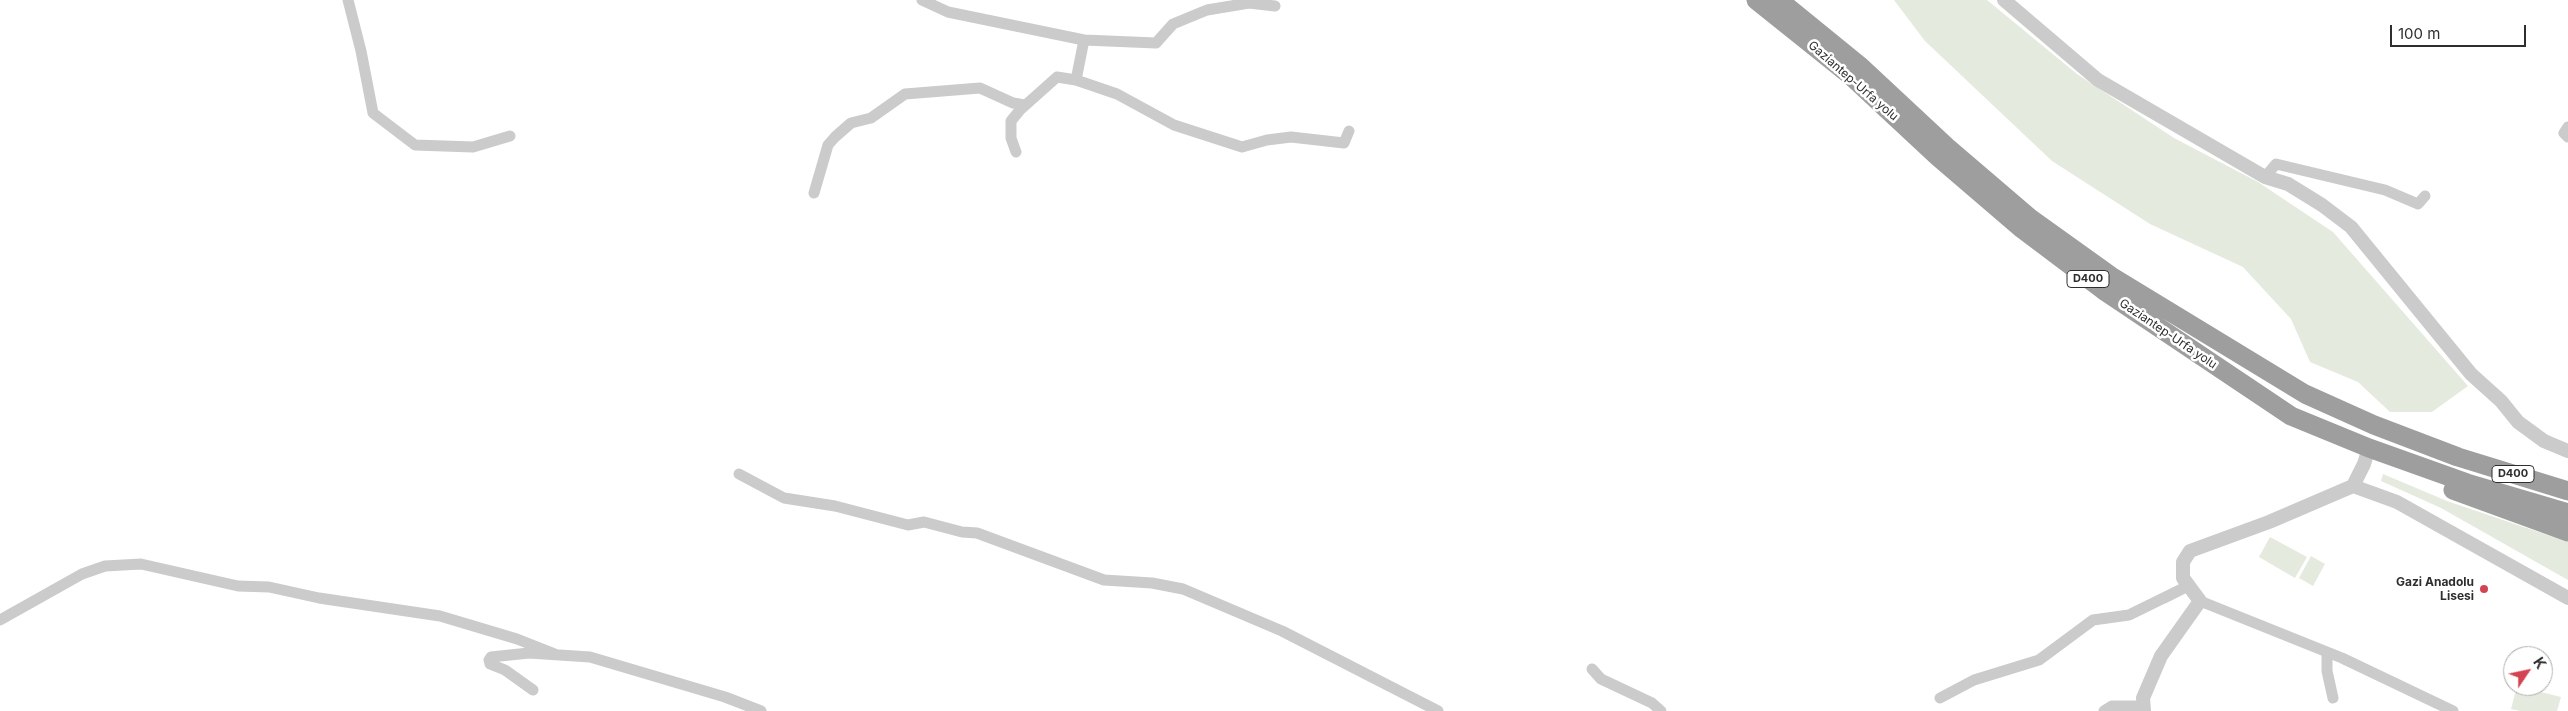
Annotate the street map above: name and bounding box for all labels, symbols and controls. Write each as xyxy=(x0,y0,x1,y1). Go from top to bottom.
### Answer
scale bar xyxy=(2393,15,2529,47)
text: 100 m xyxy=(2398,24,2440,43)
street label: Gaziantep-Urfa yolu xyxy=(1805,38,1901,124)
road number: D400 xyxy=(2067,270,2109,288)
street label: Gaziantep-Urfa yolu xyxy=(2117,296,2219,372)
road number: D400 xyxy=(2492,466,2534,482)
place label: Gazi Anadolu Lisesi xyxy=(2396,575,2474,603)
marker: Gazi Anadolu Lisesi xyxy=(2478,583,2490,595)
north arrow xyxy=(2503,646,2553,696)
text: K xyxy=(2530,654,2550,672)

